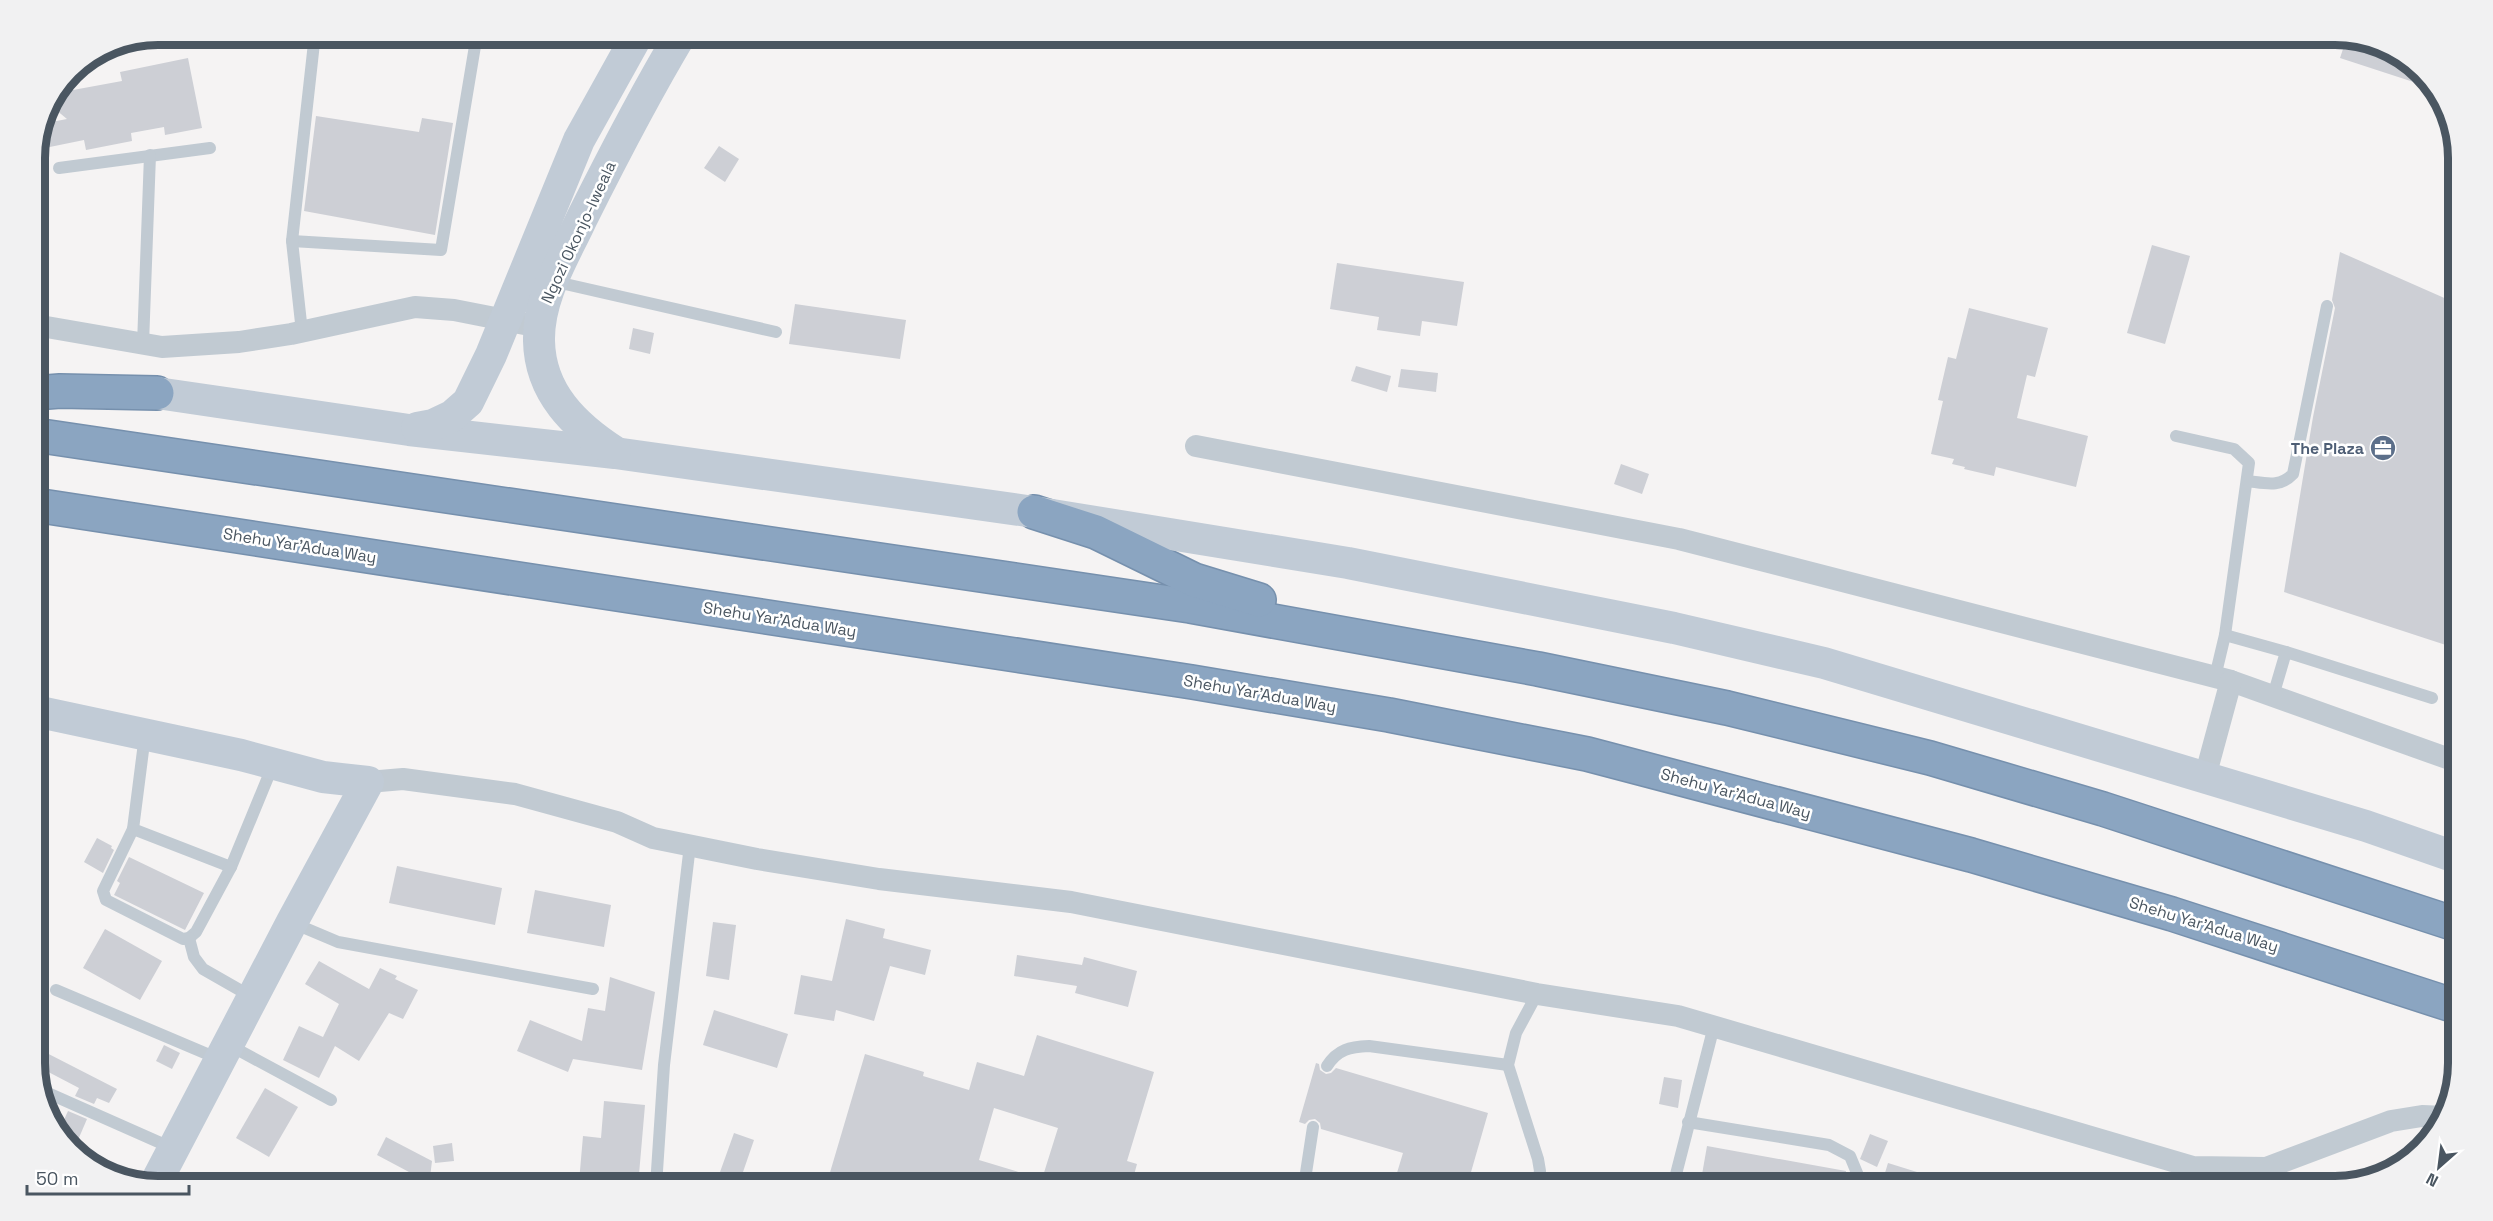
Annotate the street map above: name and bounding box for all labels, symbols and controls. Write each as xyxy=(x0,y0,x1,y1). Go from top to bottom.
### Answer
street label: Ngozi Okonjo-Iweala xyxy=(536,158,621,307)
office icon: The Plaza xyxy=(2368,433,2398,463)
place label: The Plaza xyxy=(2291,438,2364,459)
street label: Shehu Yar'Adua Way xyxy=(222,523,378,568)
street label: Shehu Yar'Adua Way xyxy=(702,597,858,642)
street label: Shehu Yar'Adua Way xyxy=(1182,670,1338,717)
street label: Shehu Yar'Adua Way xyxy=(1658,763,1813,824)
street label: Shehu Yar'Adua Way xyxy=(2127,892,2281,957)
north arrow xyxy=(2409,1137,2469,1197)
scale bar xyxy=(27,1158,189,1196)
text: 50 m xyxy=(36,1167,78,1190)
text: N xyxy=(2423,1168,2442,1192)

